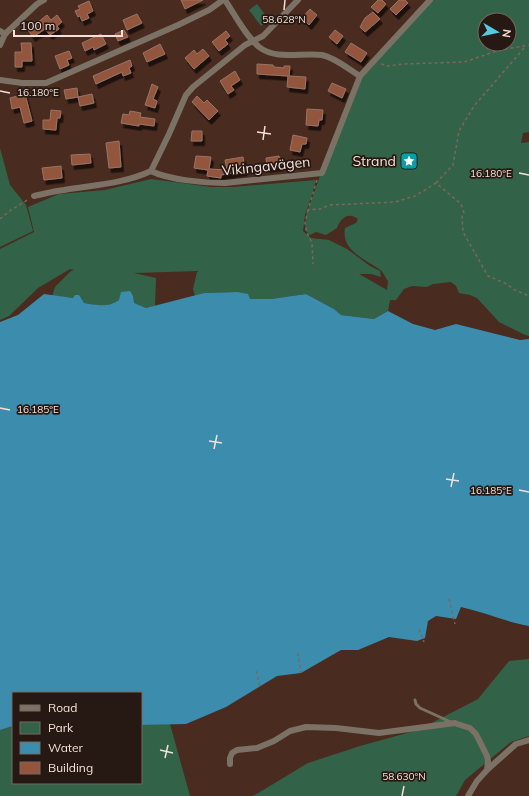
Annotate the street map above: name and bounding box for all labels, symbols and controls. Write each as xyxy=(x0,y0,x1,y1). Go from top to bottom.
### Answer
scale bar xyxy=(14,12,122,38)
north arrow xyxy=(477,12,517,52)
text: 58.628°N xyxy=(262,13,306,26)
text: 100 m xyxy=(20,18,55,33)
text: N xyxy=(499,28,514,39)
text: 16.180°E xyxy=(17,86,59,99)
place icon: Strand xyxy=(399,151,419,171)
street label: Vikingavägen xyxy=(221,152,311,180)
place label: Strand xyxy=(352,152,396,170)
text: 16.180°E xyxy=(470,167,512,180)
text: 16.185°E xyxy=(17,403,59,416)
text: 16.185°E xyxy=(470,484,512,497)
legend xyxy=(12,692,142,784)
text: Road xyxy=(48,700,77,715)
text: Park xyxy=(48,720,74,735)
text: Water xyxy=(48,740,84,755)
text: Building xyxy=(48,760,93,775)
text: 58.630°N xyxy=(382,770,426,783)

